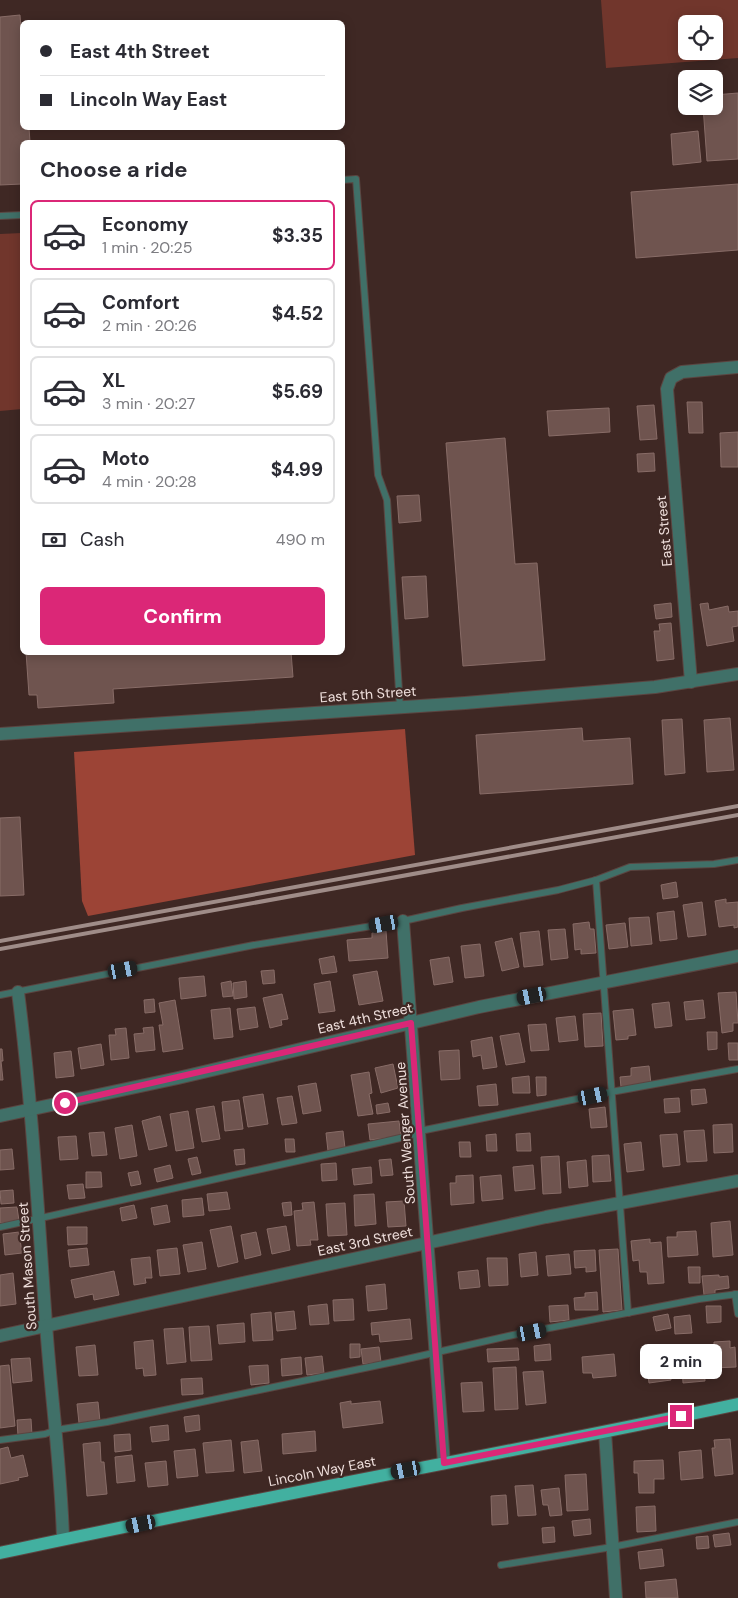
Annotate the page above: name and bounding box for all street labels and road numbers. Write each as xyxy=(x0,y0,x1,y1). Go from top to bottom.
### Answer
street label: East Street xyxy=(652,495,676,567)
street label: East 5th Street xyxy=(319,682,417,706)
street label: East 4th Street xyxy=(316,998,414,1038)
street label: South Wenger Avenue xyxy=(391,1061,419,1205)
street label: South Mason Street xyxy=(14,1202,40,1330)
street label: East 3rd Street xyxy=(316,1222,414,1260)
street label: Lincoln Way East xyxy=(267,1452,377,1490)

